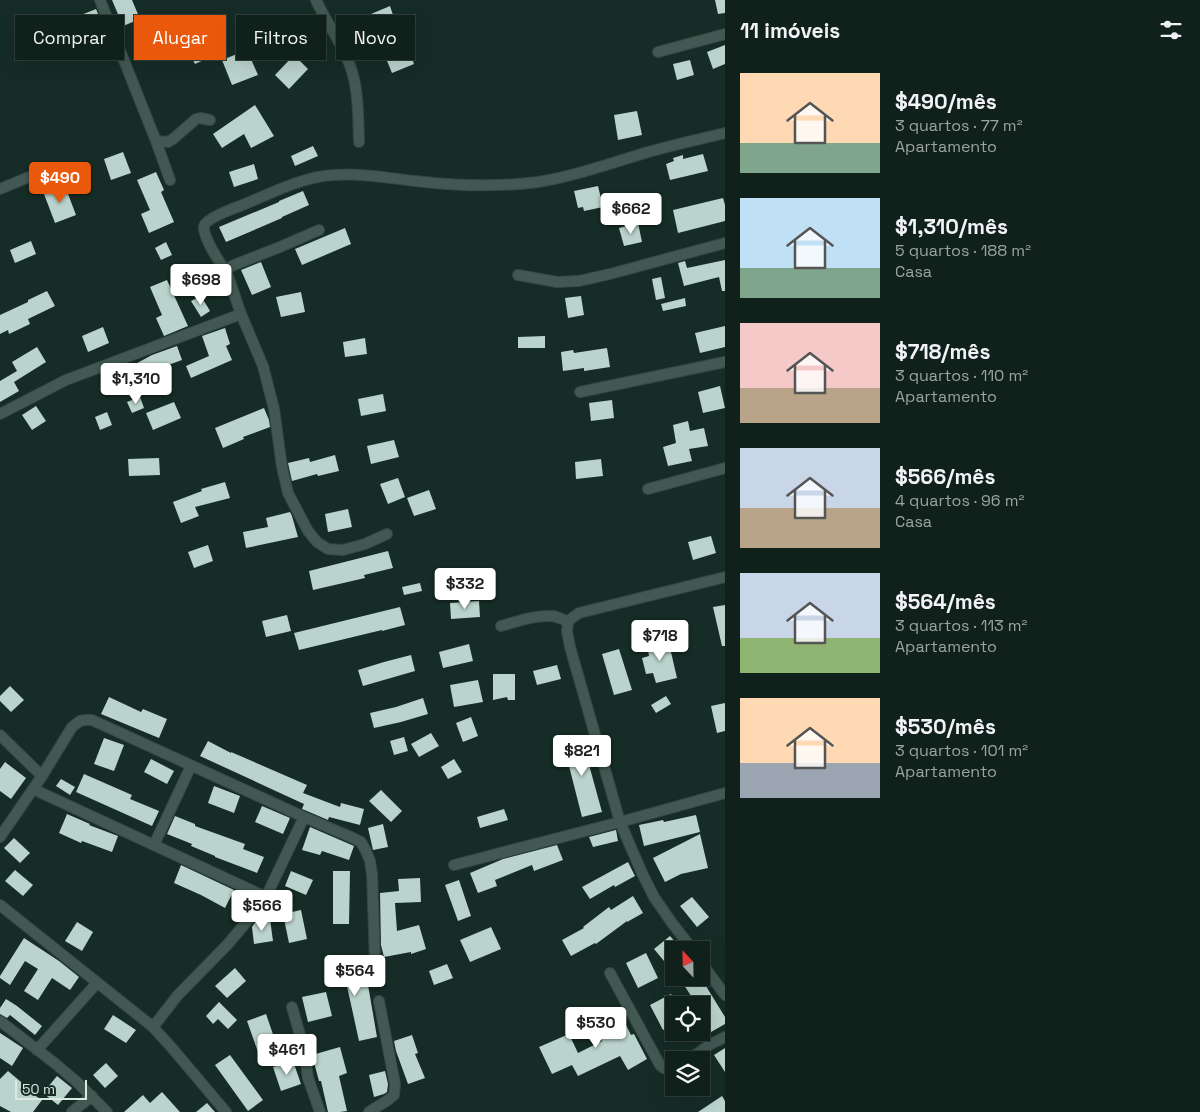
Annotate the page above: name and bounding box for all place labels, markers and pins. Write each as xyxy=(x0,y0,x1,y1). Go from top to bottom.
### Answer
pin: $490 xyxy=(30,162,90,204)
pin: $662 xyxy=(601,192,661,235)
pin: $698 xyxy=(171,264,231,306)
pin: $1,310 xyxy=(95,362,177,405)
pin: $332 xyxy=(435,568,495,610)
pin: $718 xyxy=(630,620,690,662)
pin: $821 xyxy=(552,734,612,777)
pin: $566 xyxy=(232,890,292,932)
pin: $564 xyxy=(325,954,385,997)
pin: $530 xyxy=(566,1006,626,1049)
pin: $461 xyxy=(257,1034,317,1076)

